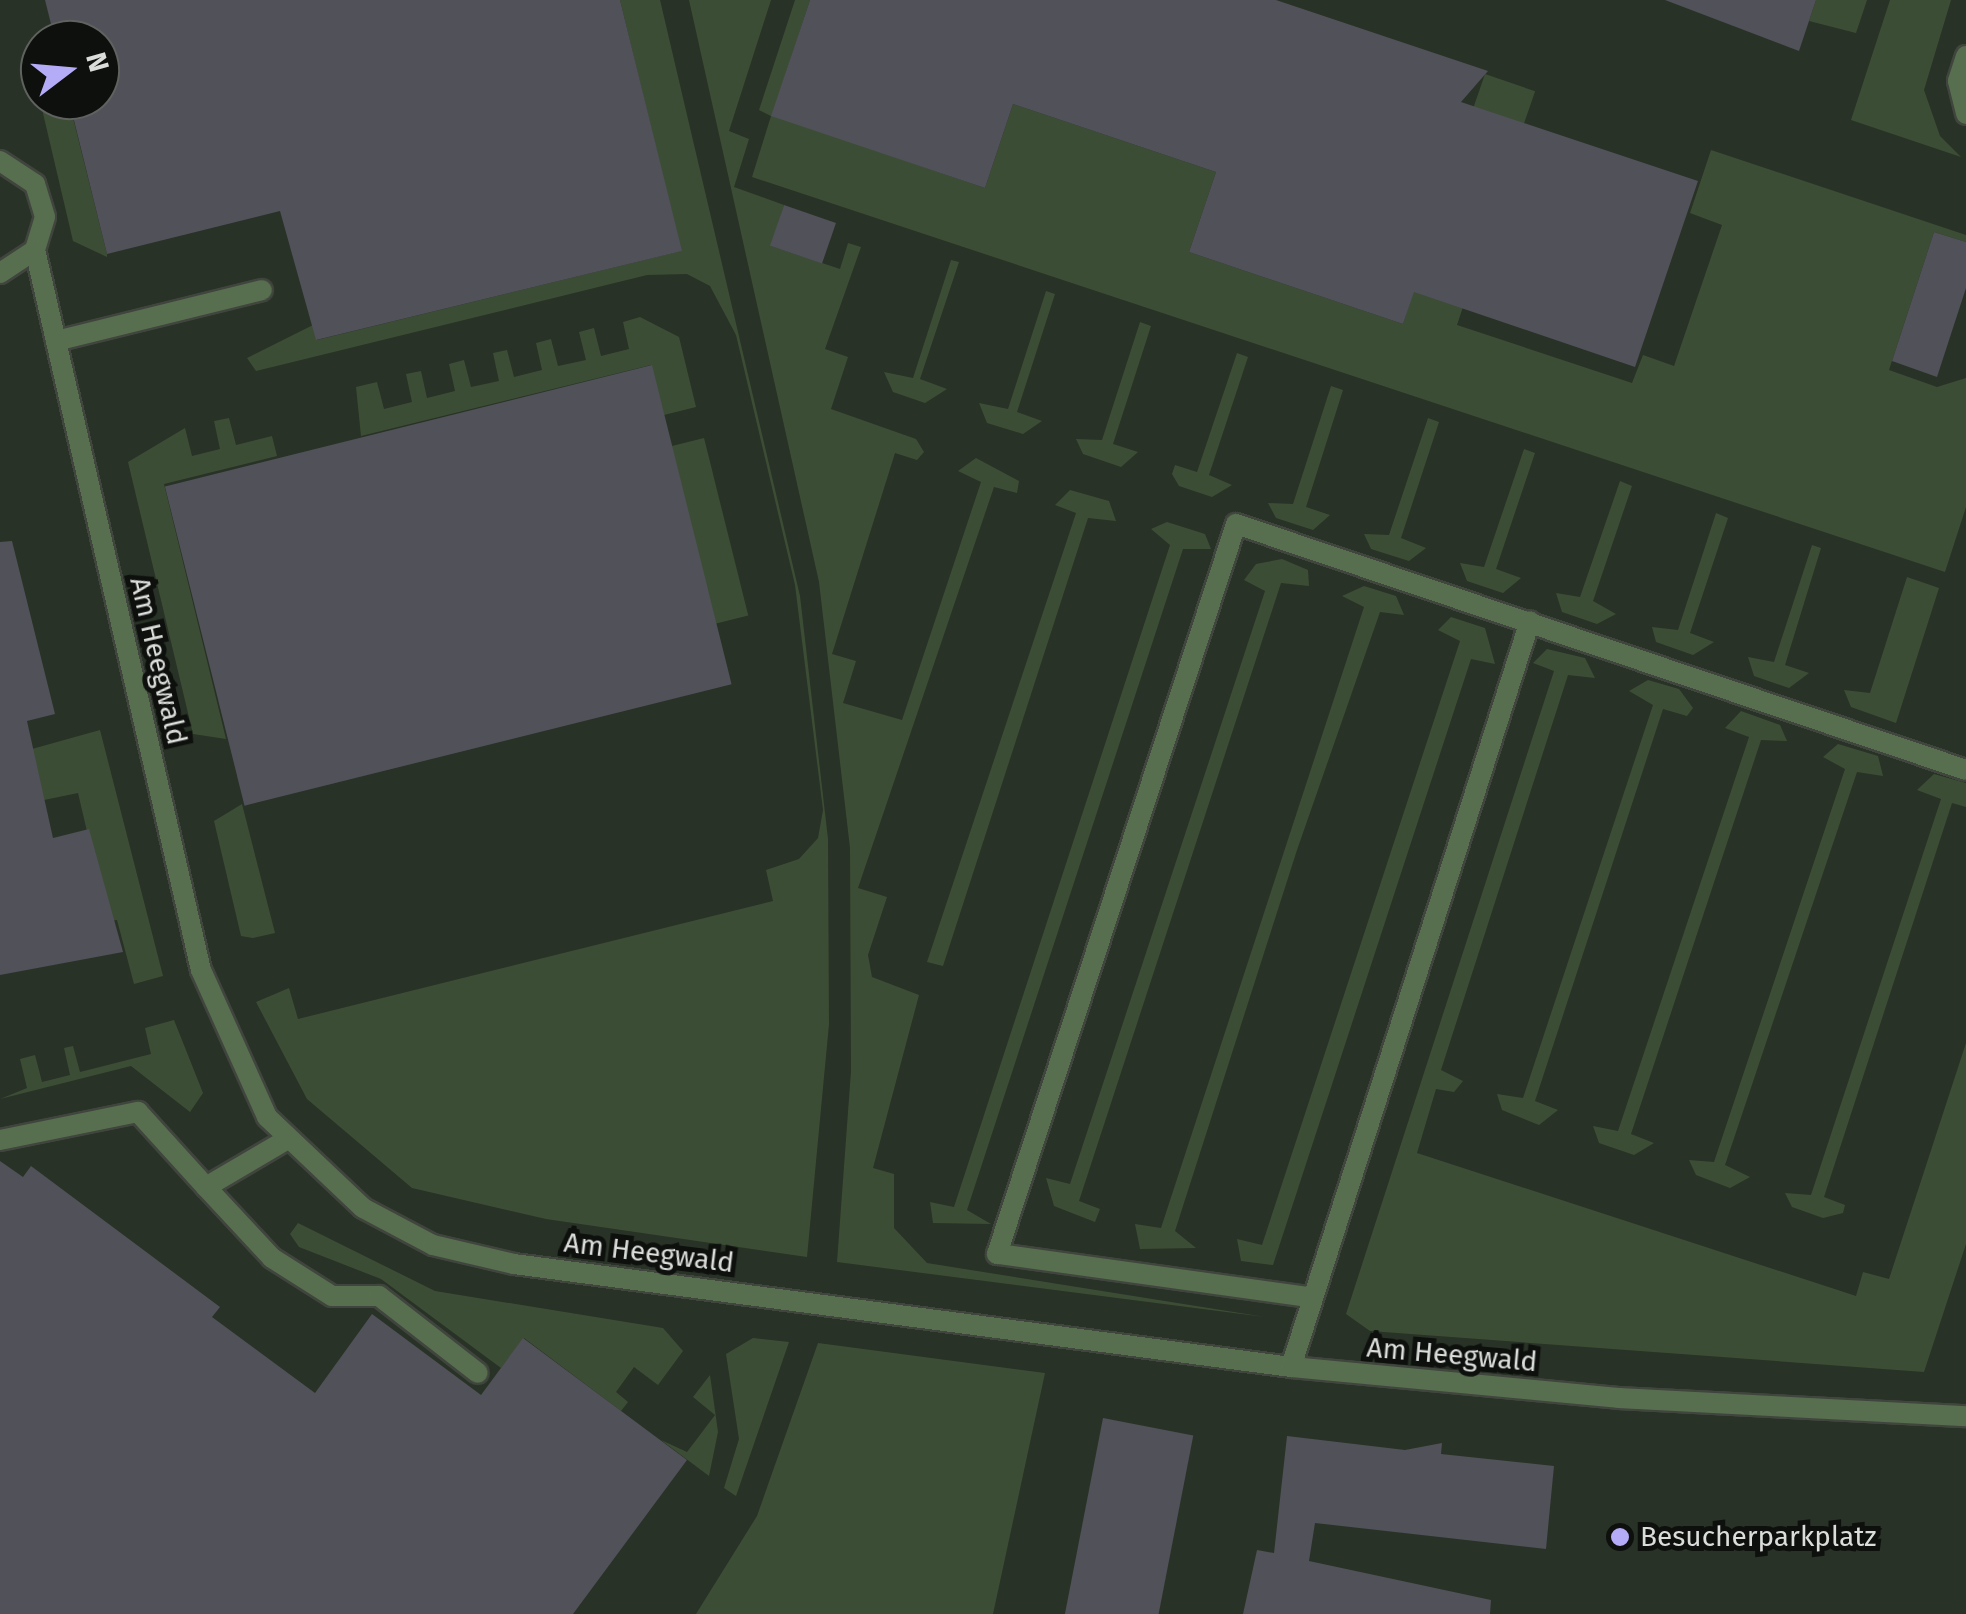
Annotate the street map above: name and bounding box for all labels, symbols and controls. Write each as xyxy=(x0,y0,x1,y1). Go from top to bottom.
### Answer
north arrow xyxy=(20,20,120,120)
text: N xyxy=(79,49,116,76)
street label: Am Heegwald xyxy=(122,574,194,748)
street label: Am Heegwald xyxy=(562,1226,736,1280)
street label: Am Heegwald xyxy=(1365,1331,1539,1379)
place label: Besucherparkplatz xyxy=(1640,1520,1877,1554)
marker: Besucherparkplatz xyxy=(1609,1526,1631,1548)

